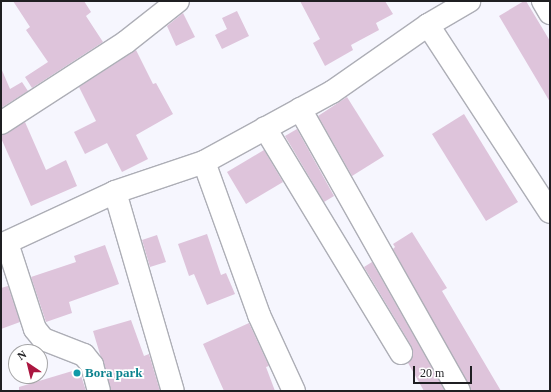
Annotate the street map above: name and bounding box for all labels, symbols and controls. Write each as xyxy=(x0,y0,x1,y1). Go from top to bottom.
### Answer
north arrow xyxy=(8,344,48,384)
text: N xyxy=(15,348,28,362)
scale bar xyxy=(415,358,474,384)
place label: Bora park xyxy=(85,365,142,381)
text: 20 m xyxy=(420,366,444,380)
marker: Bora park xyxy=(72,368,82,378)

